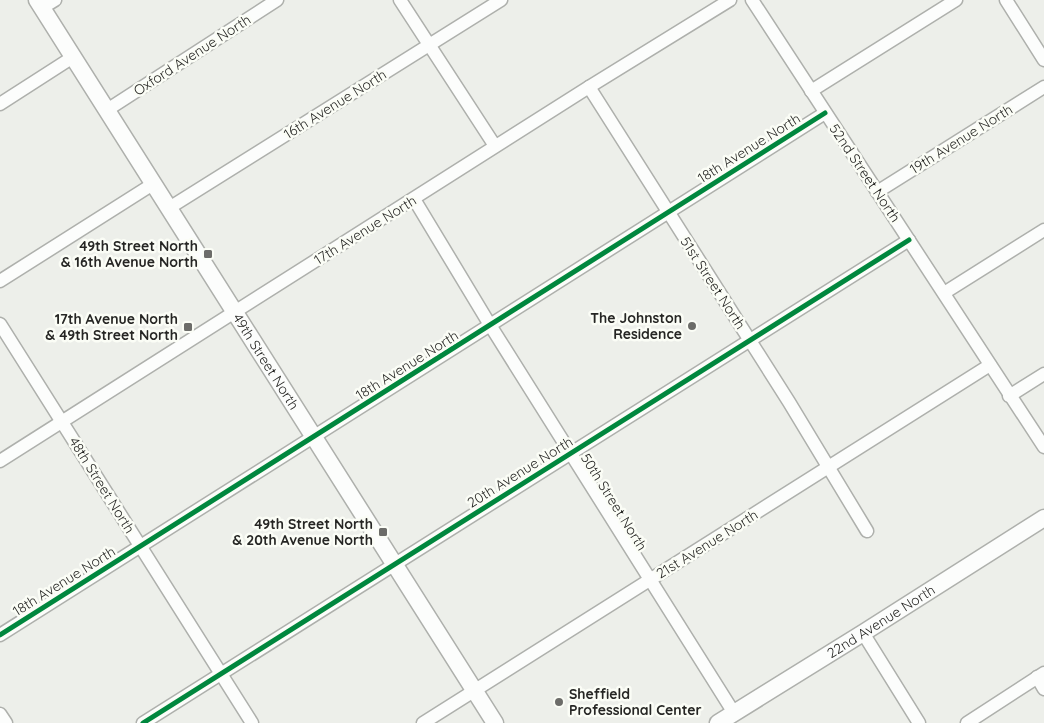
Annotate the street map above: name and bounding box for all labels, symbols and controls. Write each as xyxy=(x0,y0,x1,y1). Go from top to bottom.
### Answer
street label: Oxford Avenue North xyxy=(130,10,254,100)
street label: 16th Avenue North xyxy=(280,65,390,143)
street label: 19th Avenue North xyxy=(906,100,1016,178)
street label: 18th Avenue North xyxy=(694,109,804,187)
street label: 52nd Street North xyxy=(825,120,905,226)
street label: 17th Avenue North xyxy=(310,191,420,269)
street label: 51st Street North xyxy=(676,233,750,333)
place label: 49th Street North & 16th Avenue North xyxy=(61,237,198,271)
marker: 49th Street North & 16th Avenue North xyxy=(202,248,214,260)
place label: The Johnston Residence xyxy=(590,309,682,343)
place label: 17th Avenue North & 49th Street North xyxy=(45,310,178,344)
street label: 49th Street North xyxy=(229,310,303,413)
marker: The Johnston Residence xyxy=(686,320,698,332)
marker: 17th Avenue North & 49th Street North xyxy=(182,321,194,333)
street label: 18th Avenue North xyxy=(352,326,462,404)
street label: 20th Avenue North xyxy=(464,432,576,512)
street label: 48th Street North xyxy=(65,433,139,537)
street label: 50th Street North xyxy=(577,450,651,554)
street label: 21st Avenue North xyxy=(653,505,761,583)
place label: 49th Street North & 20th Avenue North xyxy=(232,515,373,549)
marker: 49th Street North & 20th Avenue North xyxy=(377,526,389,538)
street label: 18th Avenue North xyxy=(9,542,119,620)
street label: 22nd Avenue North xyxy=(824,581,938,662)
place label: Sheffield Professional Center xyxy=(569,685,702,719)
marker: Sheffield Professional Center xyxy=(553,696,565,708)

